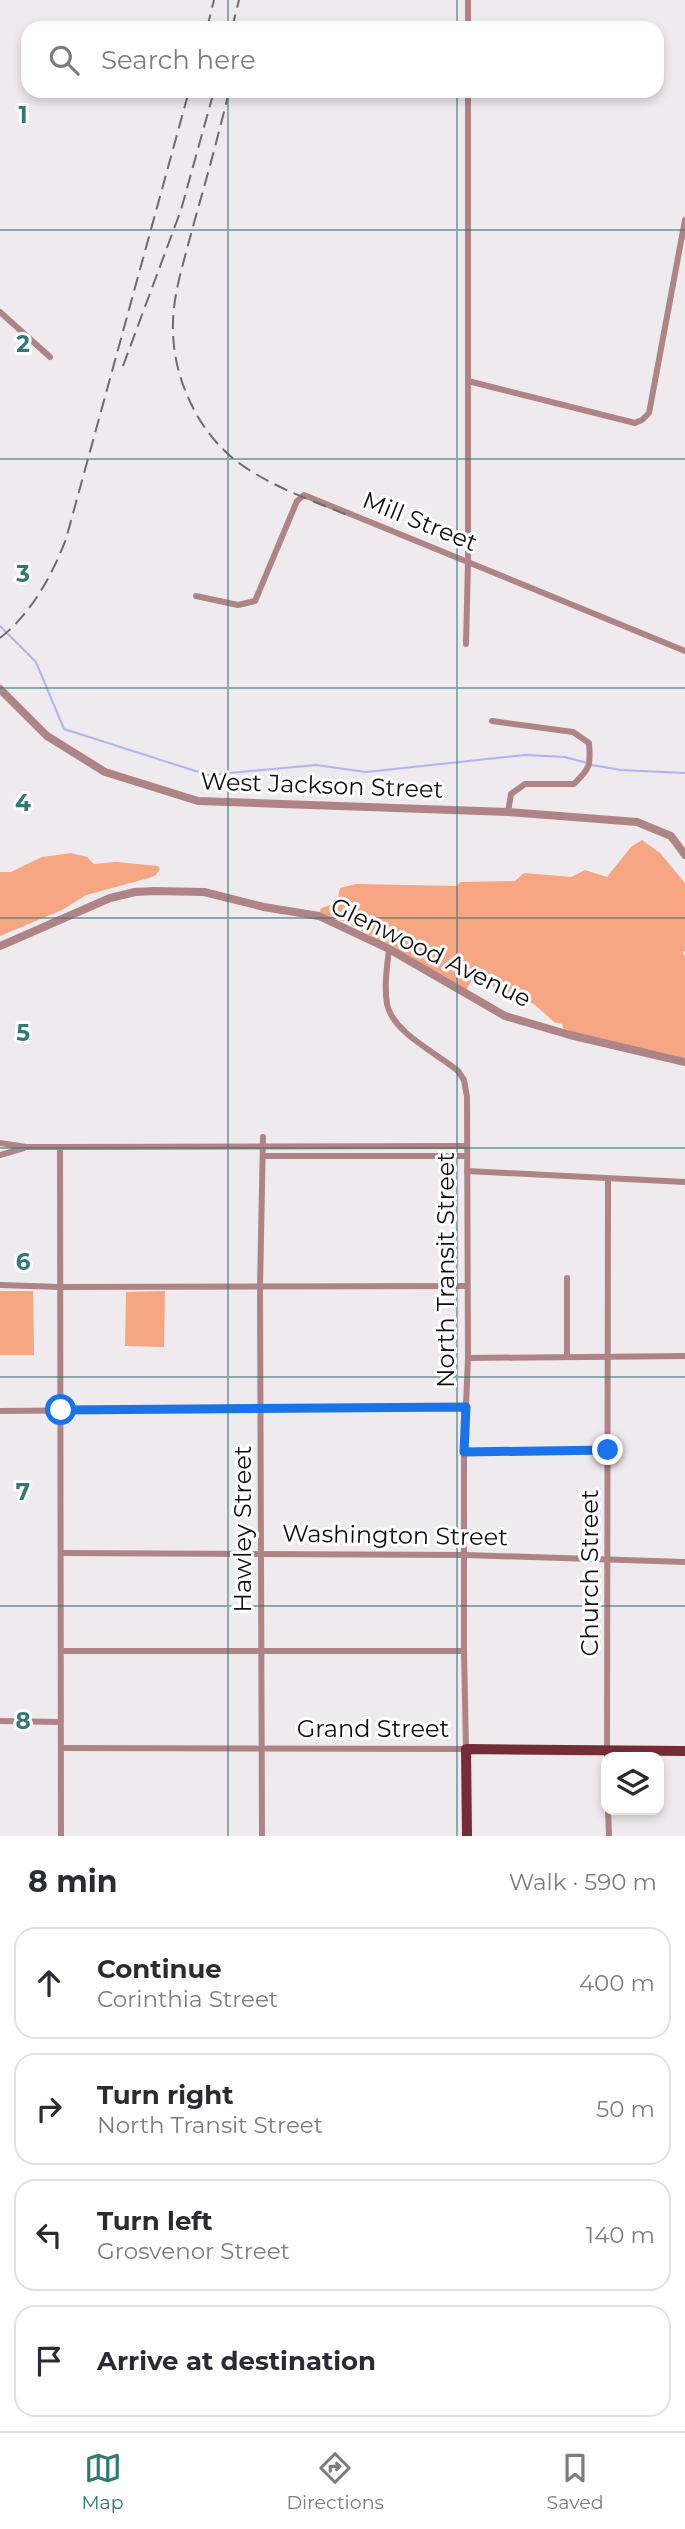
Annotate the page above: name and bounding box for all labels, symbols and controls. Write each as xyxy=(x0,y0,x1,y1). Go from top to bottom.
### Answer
search box xyxy=(21,21,664,98)
icon: search xyxy=(45,41,83,79)
text: Search here xyxy=(101,44,256,76)
text: 1 xyxy=(18,101,28,129)
text: 2 xyxy=(16,330,30,358)
street label: Mill Street xyxy=(358,485,482,557)
text: 3 xyxy=(15,560,30,588)
street label: West Jackson Street xyxy=(200,766,444,804)
text: 4 xyxy=(15,789,31,817)
street label: Glenwood Avenue xyxy=(326,891,536,1013)
text: 5 xyxy=(16,1019,30,1047)
street label: North Transit Street xyxy=(431,1152,460,1388)
text: 6 xyxy=(16,1248,31,1276)
route start xyxy=(45,1394,76,1425)
route end xyxy=(592,1434,623,1465)
street label: Hawley Street xyxy=(228,1445,257,1613)
text: 7 xyxy=(16,1478,30,1506)
street label: Church Street xyxy=(575,1489,604,1657)
street label: Washington Street xyxy=(282,1519,508,1551)
text: 8 xyxy=(15,1707,31,1735)
street label: Grand Street xyxy=(297,1714,450,1743)
map controls xyxy=(601,1752,664,1815)
button: layers xyxy=(601,1752,664,1815)
text: 8 min xyxy=(28,1863,118,1900)
text: Walk · 590 m xyxy=(509,1868,657,1896)
text: Continue xyxy=(97,1953,222,1985)
icon: ahead xyxy=(30,1964,68,2002)
text: 400 m xyxy=(579,1969,655,1997)
text: Corinthia Street xyxy=(97,1985,278,2013)
text: Turn right xyxy=(97,2079,233,2111)
icon: right xyxy=(30,2090,68,2128)
text: 50 m xyxy=(596,2095,655,2123)
text: North Transit Street xyxy=(97,2111,323,2139)
text: Turn left xyxy=(97,2205,213,2237)
icon: left xyxy=(30,2216,68,2254)
text: 140 m xyxy=(586,2221,655,2249)
text: Grosvenor Street xyxy=(97,2237,290,2265)
icon: arrive xyxy=(30,2342,68,2380)
text: Arrive at destination xyxy=(97,2345,376,2377)
tab: Map xyxy=(81,2449,124,2514)
tab: Directions xyxy=(286,2449,384,2514)
tab: Saved xyxy=(547,2449,604,2514)

